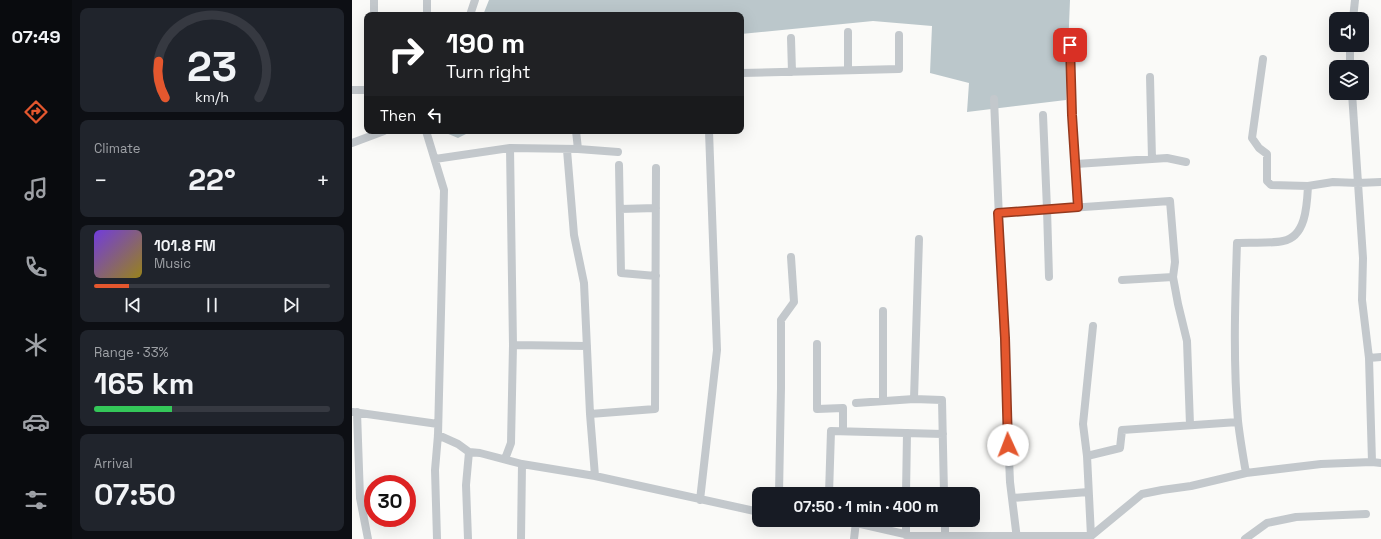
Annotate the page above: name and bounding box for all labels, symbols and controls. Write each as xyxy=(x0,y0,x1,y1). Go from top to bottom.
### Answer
map controls xyxy=(1329,12,1369,100)
button: sound xyxy=(1329,12,1369,52)
text: 07:49 xyxy=(11,25,61,48)
text: 190 m xyxy=(446,25,525,61)
icon: right xyxy=(380,28,432,80)
pin xyxy=(1053,28,1087,62)
icon: arrive xyxy=(1059,34,1081,56)
text: 23 xyxy=(187,40,237,93)
text: Turn right xyxy=(446,60,530,83)
button: layers xyxy=(1329,60,1369,100)
text: km/h xyxy=(195,88,229,106)
icon: directions xyxy=(22,98,50,126)
icon: left xyxy=(424,104,446,126)
text: Then xyxy=(380,106,416,125)
text: Climate xyxy=(94,140,140,157)
text: 22° xyxy=(188,160,236,199)
text: − xyxy=(94,166,108,194)
text: + xyxy=(316,166,330,194)
icon: music xyxy=(22,175,50,203)
text: 101.8 FM xyxy=(154,236,216,255)
icon: phone xyxy=(22,253,50,281)
text: Music xyxy=(154,255,191,272)
icon: previous xyxy=(122,294,144,316)
icon: pause xyxy=(201,294,223,316)
icon: next xyxy=(280,294,302,316)
icon: climate xyxy=(22,331,50,359)
text: Range · 33% xyxy=(94,344,169,361)
text: 165 km xyxy=(94,364,194,403)
icon: car xyxy=(22,408,50,436)
position arrow xyxy=(987,424,1029,466)
text: Arrival xyxy=(94,455,133,472)
text: 07:50 xyxy=(94,475,176,514)
speed limit sign: 30 xyxy=(364,475,416,527)
icon: filters xyxy=(22,486,50,514)
text: 07:50 · 1 min · 400 m xyxy=(794,497,938,516)

